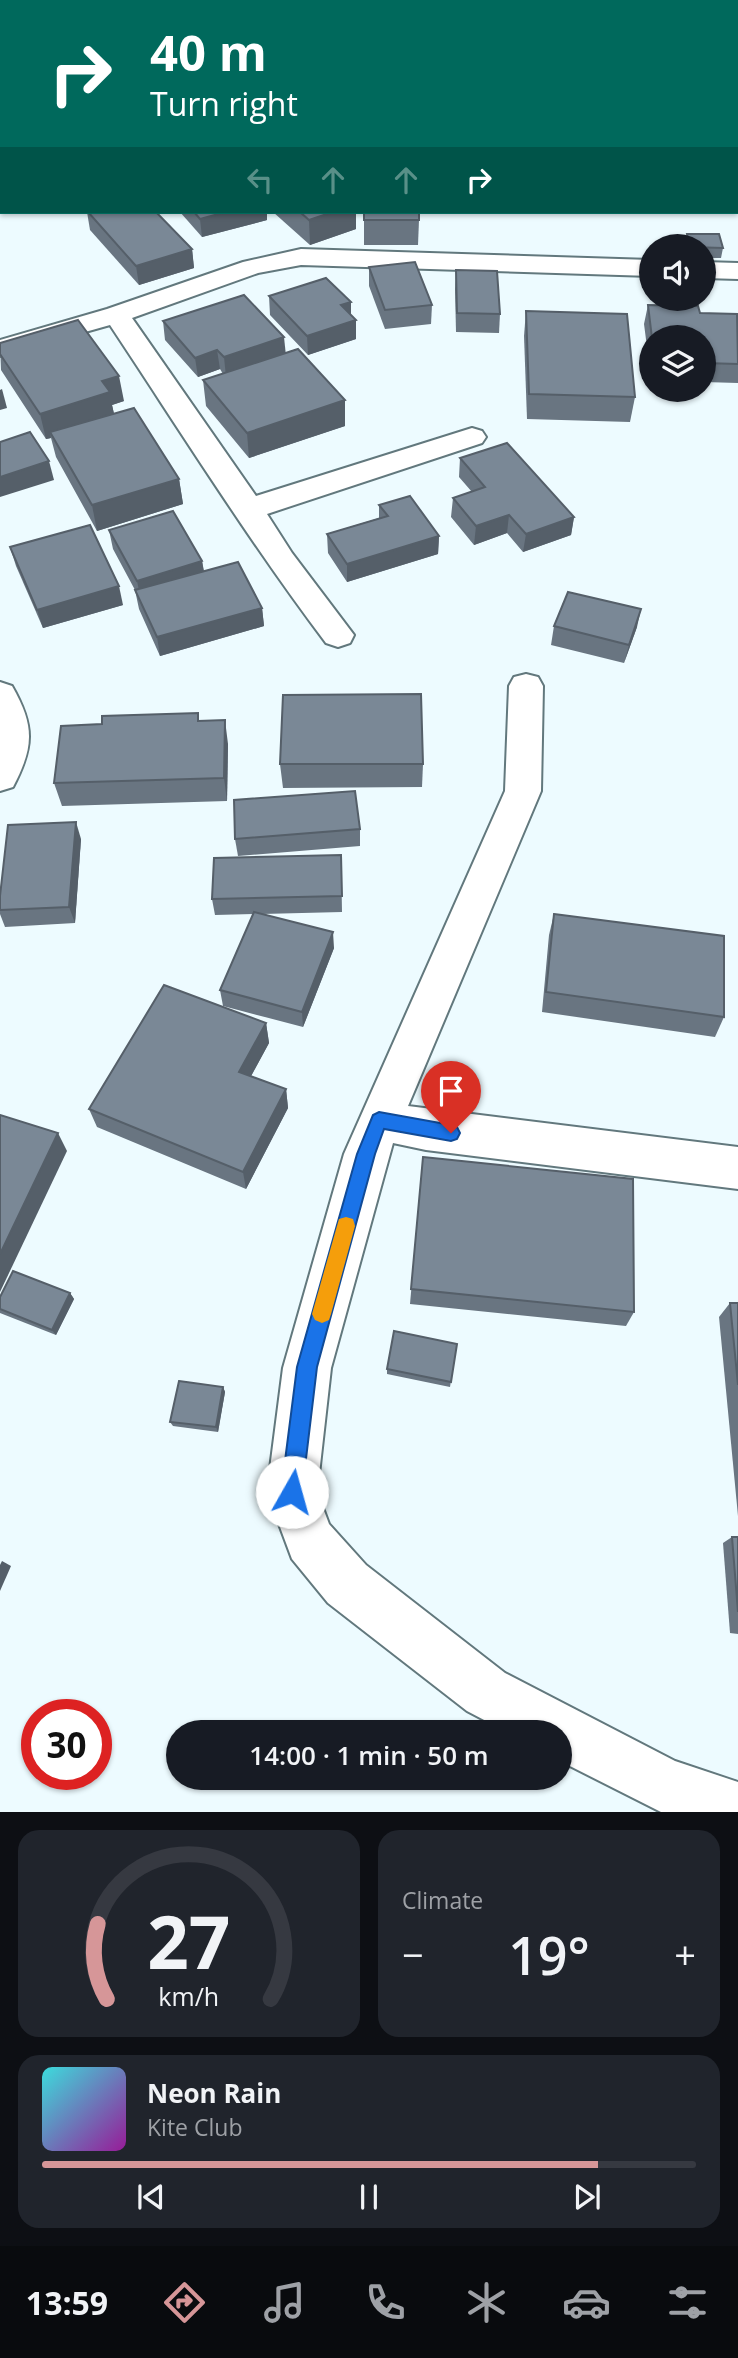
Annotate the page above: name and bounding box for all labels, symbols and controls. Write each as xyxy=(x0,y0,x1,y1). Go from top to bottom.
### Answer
text: 40 m xyxy=(150,19,267,85)
icon: right xyxy=(35,28,126,119)
text: Turn right xyxy=(150,82,298,125)
icon: left xyxy=(241,161,279,199)
icon: ahead xyxy=(314,161,352,199)
icon: ahead xyxy=(387,161,425,199)
icon: right xyxy=(460,161,498,199)
map controls xyxy=(639,234,716,402)
button: sound xyxy=(639,234,716,311)
button: layers xyxy=(639,325,716,402)
pin xyxy=(421,1061,481,1133)
icon: arrive xyxy=(432,1072,470,1110)
position arrow xyxy=(255,1455,329,1529)
speed limit sign: 30 xyxy=(21,1699,112,1790)
text: 14:00 · 1 min · 50 m xyxy=(249,1737,489,1773)
text: Climate xyxy=(402,1884,483,1916)
text: 27 xyxy=(147,1892,231,1991)
text: 19° xyxy=(508,1919,590,1990)
text: − xyxy=(402,1928,424,1980)
text: + xyxy=(674,1928,696,1980)
text: km/h xyxy=(159,1979,219,2013)
text: Neon Rain xyxy=(147,2075,281,2111)
text: Kite Club xyxy=(147,2111,242,2143)
icon: previous xyxy=(132,2178,170,2216)
icon: pause xyxy=(350,2178,388,2216)
icon: next xyxy=(568,2178,606,2216)
icon: directions xyxy=(160,2278,209,2327)
icon: music xyxy=(260,2278,309,2327)
icon: phone xyxy=(361,2278,410,2327)
icon: climate xyxy=(462,2278,511,2327)
icon: car xyxy=(562,2278,611,2327)
icon: filters xyxy=(663,2278,712,2327)
text: 13:59 xyxy=(26,2281,108,2324)

